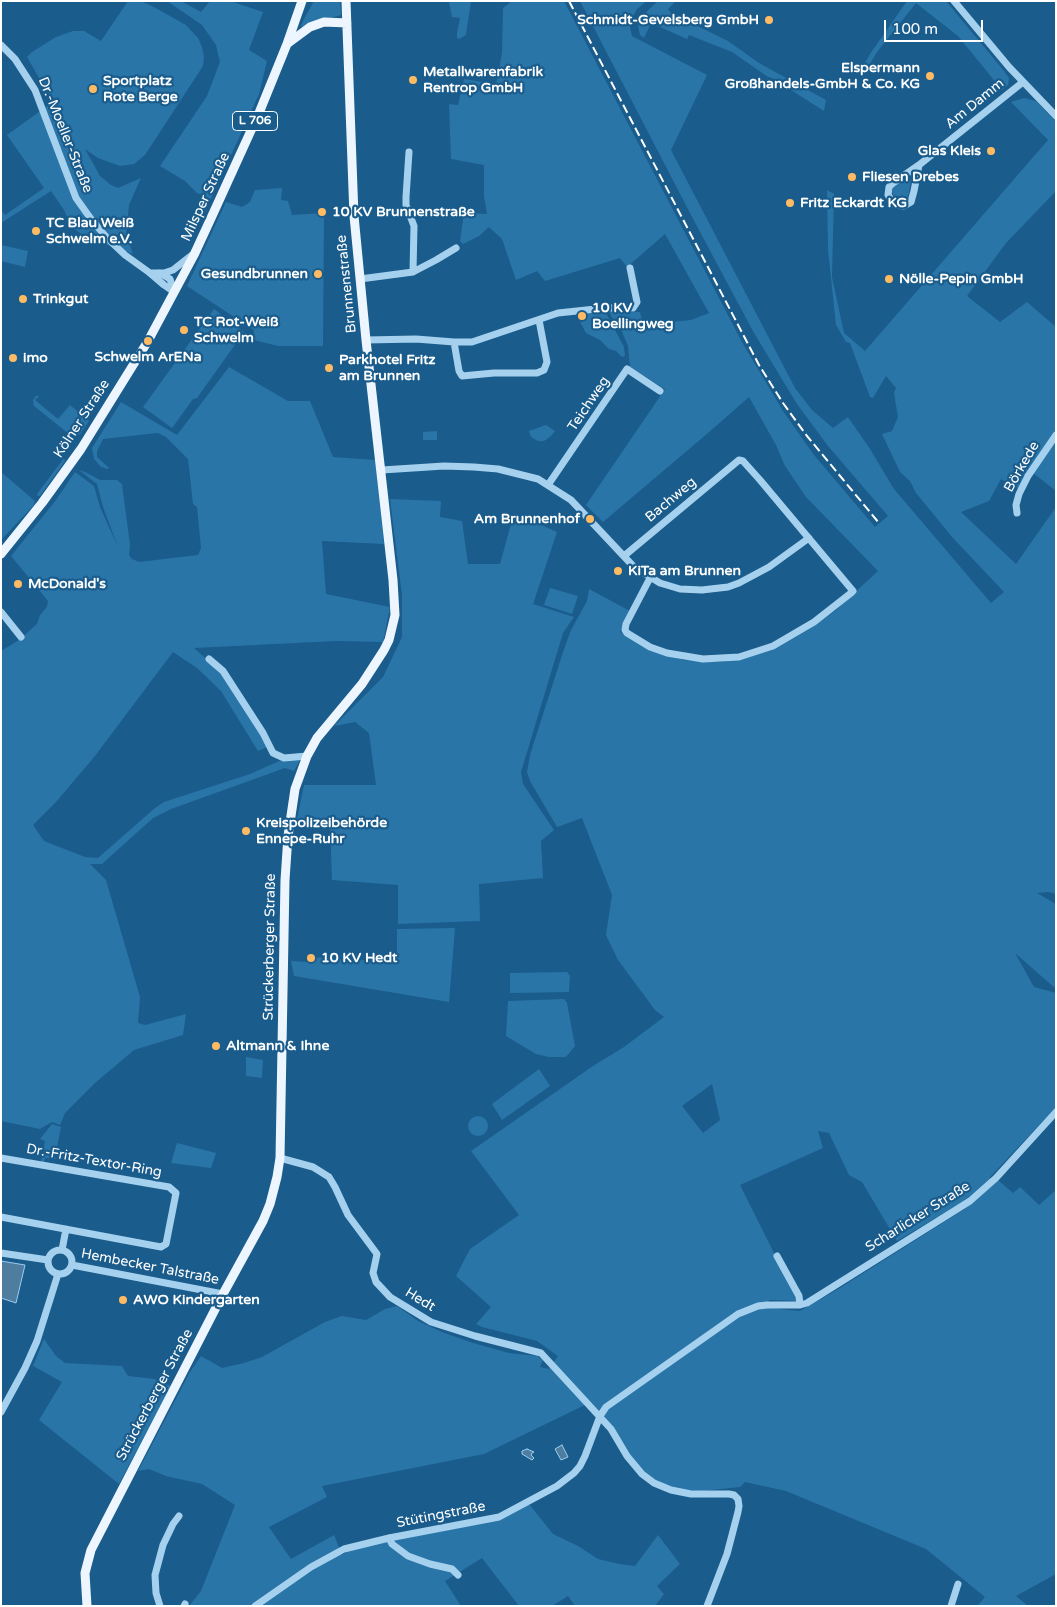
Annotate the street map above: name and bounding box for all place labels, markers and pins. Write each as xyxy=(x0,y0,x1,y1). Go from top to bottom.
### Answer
place label: Schmidt-Gevelsberg GmbH xyxy=(577,12,759,28)
marker: Schmidt-Gevelsberg GmbH xyxy=(763,14,775,26)
place label: Elspermann Großhandels-GmbH & Co. KG xyxy=(725,60,920,92)
place label: Metallwarenfabrik Rentrop GmbH xyxy=(423,64,543,96)
marker: Elspermann Großhandels-GmbH & Co. KG xyxy=(924,70,936,82)
place label: Sportplatz Rote Berge xyxy=(103,73,178,105)
marker: Metallwarenfabrik Rentrop GmbH xyxy=(407,74,419,86)
marker: Sportplatz Rote Berge xyxy=(87,83,99,95)
place label: Glas Kleis xyxy=(918,143,981,159)
marker: Glas Kleis xyxy=(985,145,997,157)
place label: Fliesen Drebes xyxy=(862,169,959,185)
marker: Fliesen Drebes xyxy=(846,171,858,183)
place label: Fritz Eckardt KG xyxy=(800,195,907,211)
marker: Fritz Eckardt KG xyxy=(784,197,796,209)
place label: 10 KV Brunnenstraße xyxy=(332,204,475,220)
marker: 10 KV Brunnenstraße xyxy=(316,206,328,218)
place label: TC Blau Weiß Schwelm e.V. xyxy=(46,215,134,248)
marker: TC Blau Weiß Schwelm e.V. xyxy=(30,225,42,237)
place label: Gesundbrunnen xyxy=(201,266,308,282)
marker: Gesundbrunnen xyxy=(312,268,324,280)
place label: Nölle-Pepin GmbH xyxy=(899,271,1023,287)
marker: Nölle-Pepin GmbH xyxy=(883,273,895,285)
place label: Trinkgut xyxy=(33,291,88,307)
marker: Trinkgut xyxy=(17,293,29,305)
place label: 10 KV Boellingweg xyxy=(592,300,674,332)
marker: 10 KV Boellingweg xyxy=(576,310,588,322)
place label: TC Rot-Weiß Schwelm xyxy=(194,314,278,347)
marker: TC Rot-Weiß Schwelm xyxy=(178,324,190,336)
marker: Schwelm ArENa xyxy=(142,335,154,347)
place label: Schwelm ArENa xyxy=(94,349,202,365)
place label: imo xyxy=(23,350,48,366)
marker: imo xyxy=(7,352,19,364)
place label: Parkhotel Fritz am Brunnen xyxy=(339,352,435,384)
marker: Parkhotel Fritz am Brunnen xyxy=(323,362,335,374)
place label: Am Brunnenhof xyxy=(474,511,580,527)
marker: Am Brunnenhof xyxy=(584,513,596,525)
place label: KiTa am Brunnen xyxy=(628,563,741,579)
marker: KiTa am Brunnen xyxy=(612,565,624,577)
place label: McDonald's xyxy=(28,576,106,592)
marker: McDonald's xyxy=(12,578,24,590)
place label: Kreispolizeibehörde Ennepe-Ruhr xyxy=(256,815,387,848)
marker: Kreispolizeibehörde Ennepe-Ruhr xyxy=(240,825,252,837)
place label: 10 KV Hedt xyxy=(321,950,397,966)
marker: 10 KV Hedt xyxy=(305,952,317,964)
place label: Altmann & Ihne xyxy=(226,1038,329,1054)
marker: Altmann & Ihne xyxy=(210,1040,222,1052)
place label: AWO Kindergarten xyxy=(133,1292,260,1308)
marker: AWO Kindergarten xyxy=(117,1294,129,1306)

